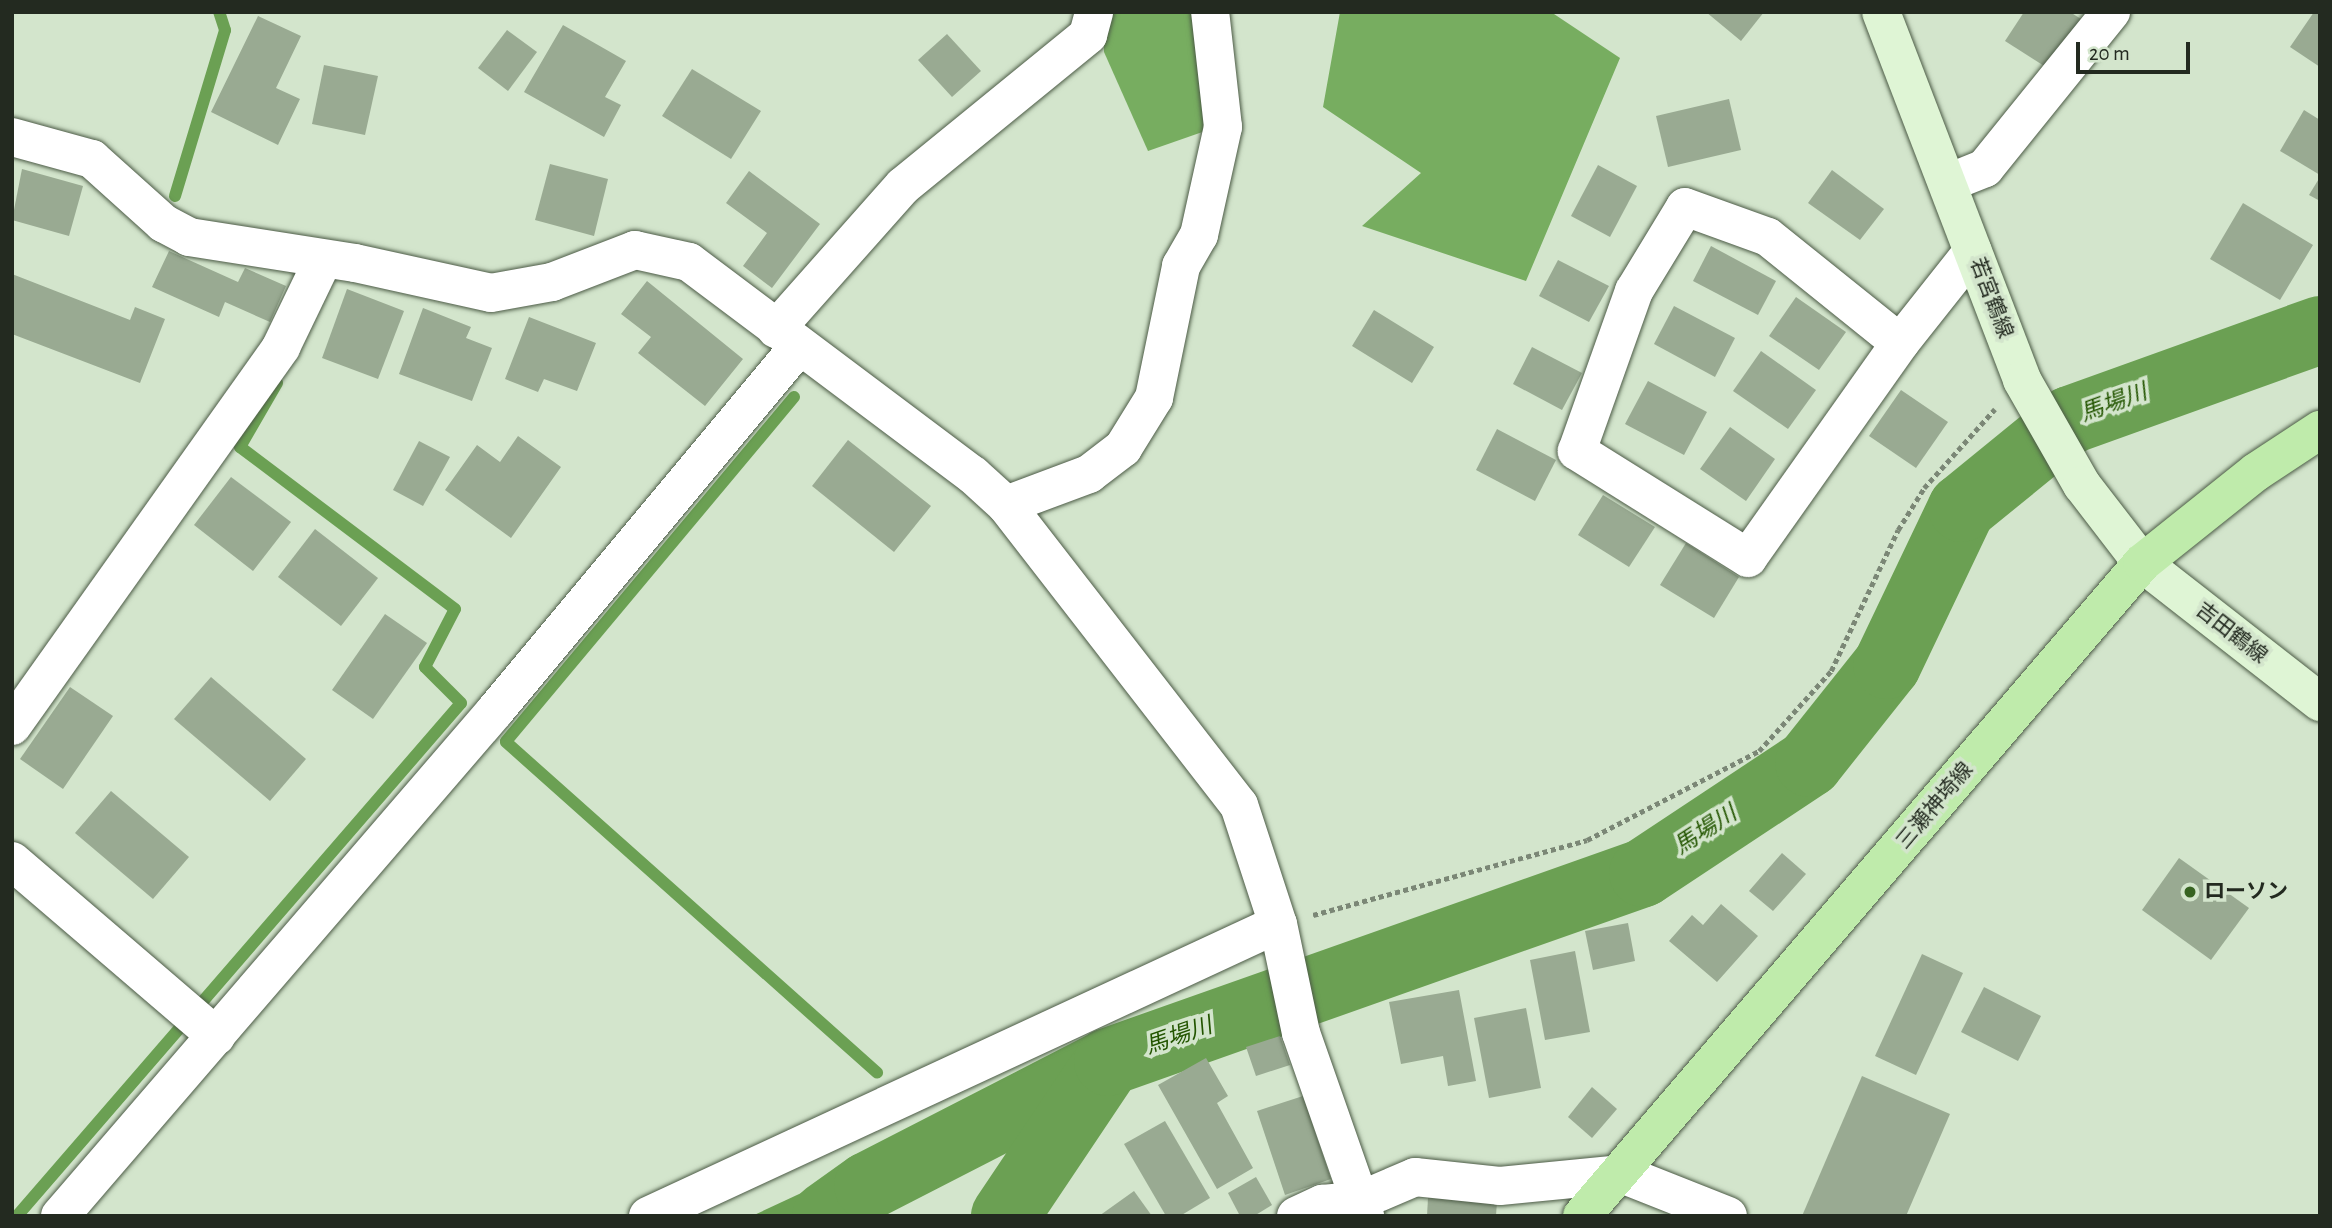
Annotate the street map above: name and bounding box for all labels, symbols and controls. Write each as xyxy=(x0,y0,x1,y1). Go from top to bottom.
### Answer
scale bar xyxy=(2080,28,2194,72)
text: 20 m xyxy=(2089,43,2130,64)
street label: 若宮鶴線 xyxy=(1964,254,2018,342)
water label: 馬場川 xyxy=(2077,379,2151,429)
street label: 吉田鶴線 xyxy=(2190,597,2272,669)
street label: 三瀬神埼線 xyxy=(1892,758,1978,854)
water label: 馬場川 xyxy=(1670,801,1742,861)
place label: ローソン xyxy=(2204,879,2288,905)
marker: ローソン xyxy=(2182,884,2198,900)
water label: 馬場川 xyxy=(1142,1013,1216,1061)

